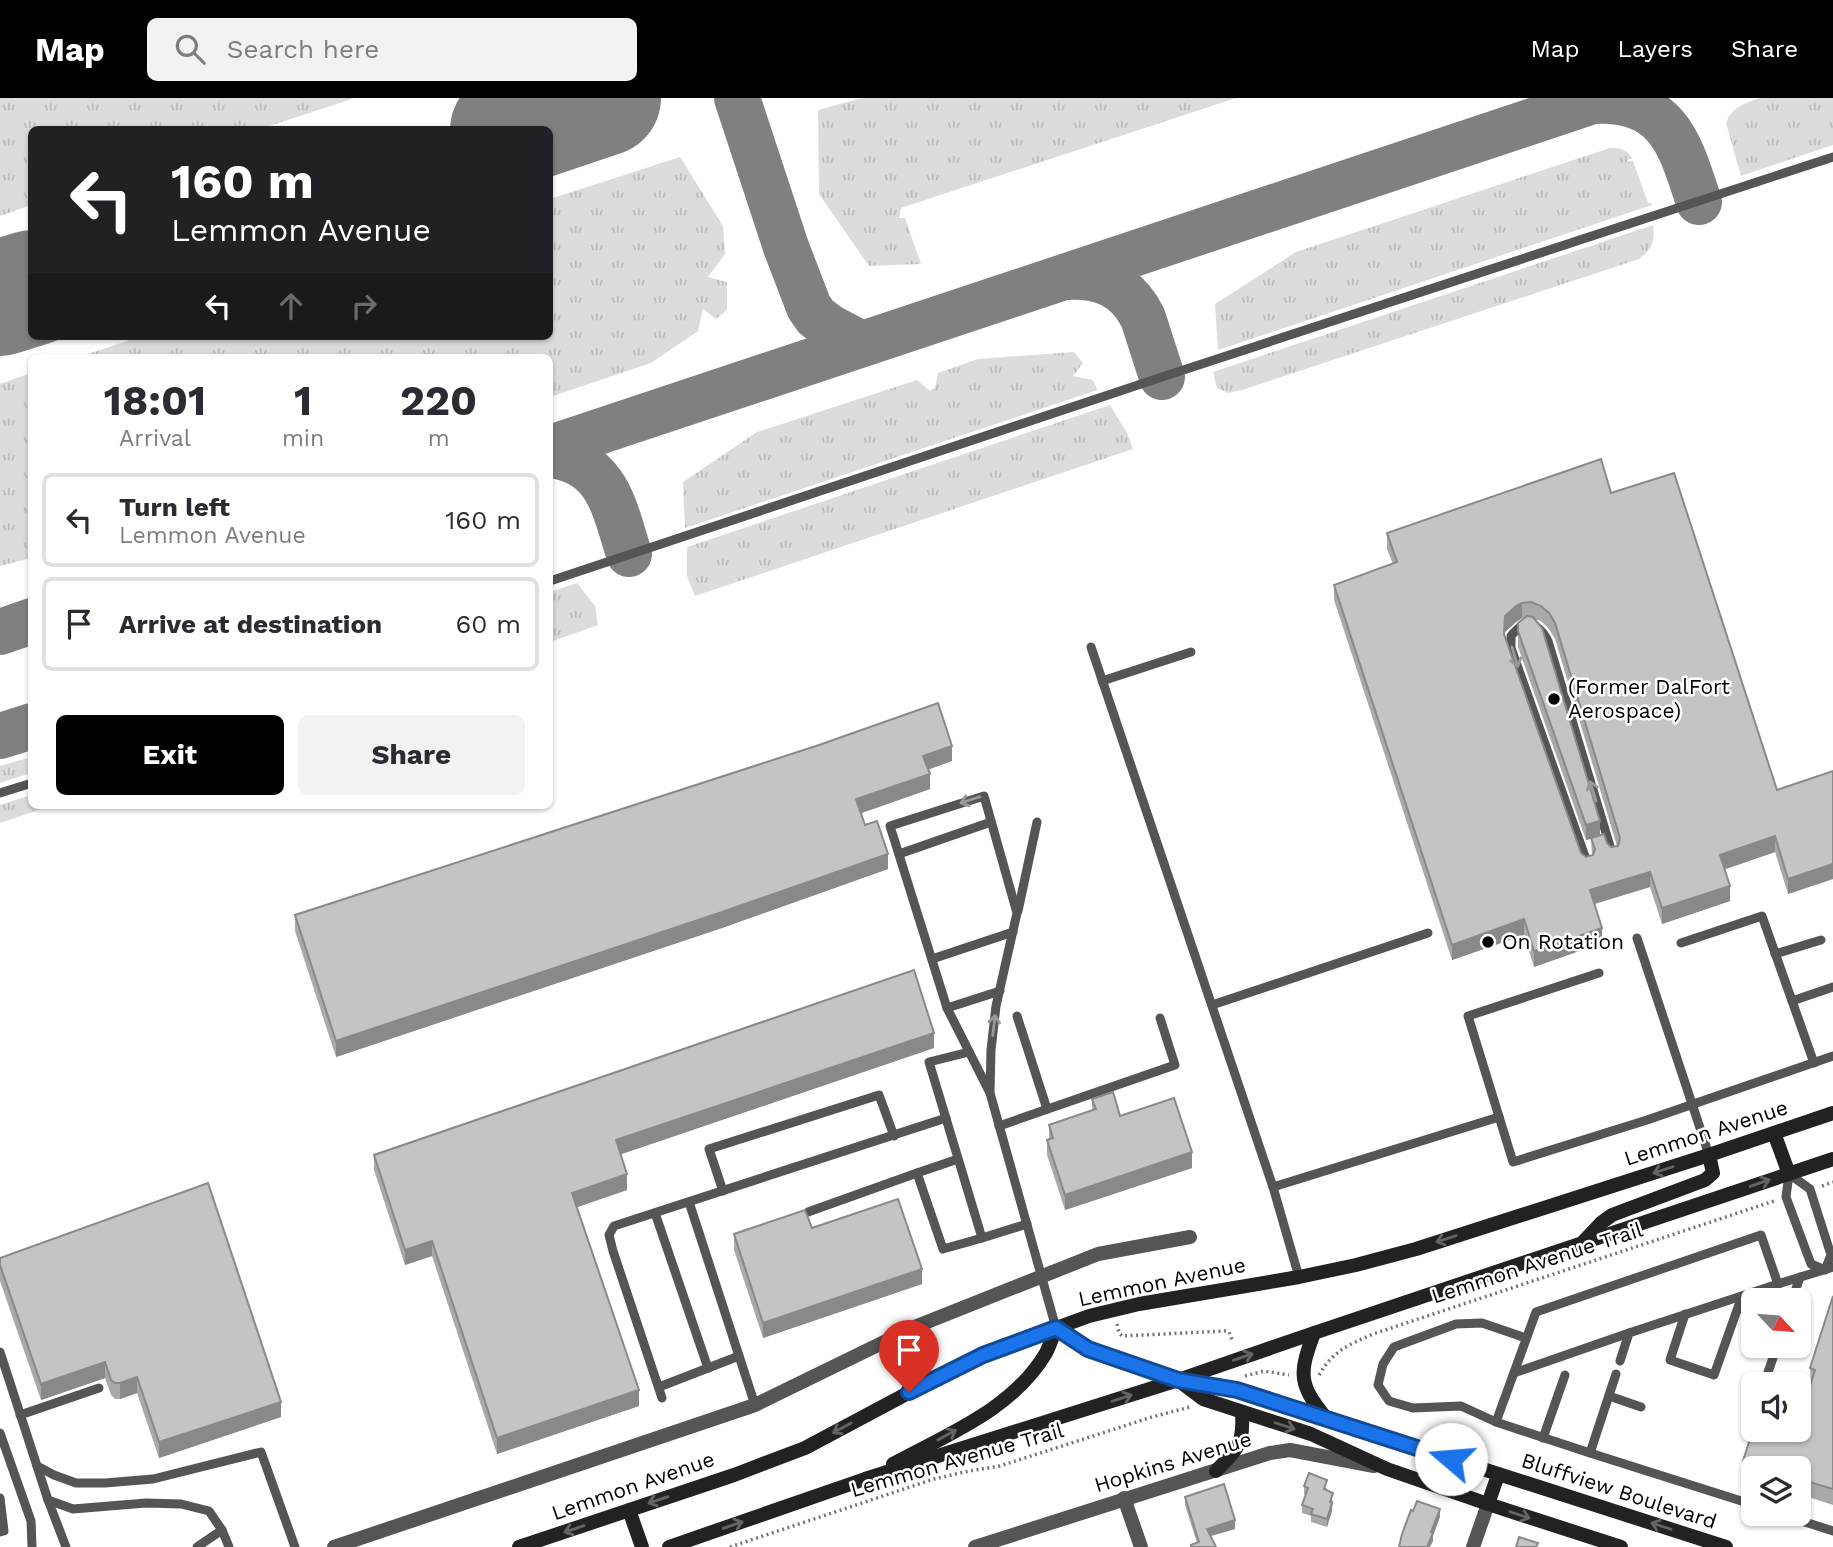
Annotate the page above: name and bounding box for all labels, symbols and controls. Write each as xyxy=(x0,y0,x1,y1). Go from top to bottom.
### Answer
search box xyxy=(147,18,637,81)
text: Map xyxy=(35,30,105,69)
icon: search xyxy=(171,30,209,68)
text: Search here xyxy=(227,34,379,64)
text: Map xyxy=(1531,35,1579,63)
text: Layers xyxy=(1617,35,1693,63)
text: Share xyxy=(1731,35,1798,63)
text: 160 m xyxy=(171,152,314,210)
icon: left xyxy=(56,154,147,245)
text: Lemmon Avenue xyxy=(171,211,431,249)
icon: left xyxy=(199,287,237,325)
icon: ahead xyxy=(272,287,310,325)
icon: right xyxy=(345,287,383,325)
text: 18:01 xyxy=(104,376,206,425)
text: 1 xyxy=(294,376,312,425)
text: 220 xyxy=(400,376,477,425)
text: Arrival xyxy=(119,425,191,452)
text: min xyxy=(282,425,324,452)
text: m xyxy=(428,425,450,452)
text: Turn left xyxy=(119,492,230,522)
icon: left xyxy=(60,501,98,539)
text: 160 m xyxy=(445,505,521,535)
text: Lemmon Avenue xyxy=(119,522,306,549)
icon: arrive xyxy=(60,605,98,643)
text: Arrive at destination xyxy=(119,609,382,639)
text: 60 m xyxy=(455,609,521,639)
one-way arrow xyxy=(1510,646,1522,668)
place label: (Former DalFort Aerospace) xyxy=(1568,674,1730,723)
marker: (Former DalFort Aerospace) xyxy=(1546,691,1562,707)
button: Exit xyxy=(56,715,284,795)
button: Share xyxy=(298,715,525,795)
one-way arrow xyxy=(1586,780,1599,802)
one-way arrow xyxy=(959,795,981,807)
place label: On Rotation xyxy=(1502,929,1624,954)
marker: On Rotation xyxy=(1480,934,1496,950)
one-way arrow xyxy=(988,1014,1001,1037)
street label: Lemmon Avenue xyxy=(1621,1094,1791,1171)
one-way arrow xyxy=(1652,1165,1674,1178)
one-way arrow xyxy=(1749,1176,1771,1189)
street label: Lemmon Avenue Trail xyxy=(1428,1216,1646,1308)
one-way arrow xyxy=(1435,1234,1457,1247)
street label: Lemmon Avenue xyxy=(1076,1252,1248,1311)
north arrow xyxy=(1741,1288,1811,1358)
map controls xyxy=(1741,1288,1811,1526)
pin xyxy=(879,1320,939,1392)
icon: arrive xyxy=(890,1331,928,1369)
one-way arrow xyxy=(1231,1350,1253,1362)
button: sound xyxy=(1741,1372,1811,1442)
one-way arrow xyxy=(1111,1391,1133,1404)
street label: Lemmon Avenue Trail xyxy=(847,1417,1067,1502)
one-way arrow xyxy=(1273,1421,1295,1433)
one-way arrow xyxy=(832,1422,853,1435)
position arrow xyxy=(1414,1422,1488,1496)
street label: Hopkins Avenue xyxy=(1091,1426,1255,1497)
one-way arrow xyxy=(936,1427,956,1441)
street label: Lemmon Avenue xyxy=(548,1446,718,1525)
street label: Bluffview Boulevard xyxy=(1518,1447,1720,1534)
button: layers xyxy=(1741,1456,1811,1526)
one-way arrow xyxy=(647,1494,669,1507)
one-way arrow xyxy=(1509,1509,1531,1522)
one-way arrow xyxy=(722,1518,744,1530)
one-way arrow xyxy=(1650,1519,1672,1532)
one-way arrow xyxy=(564,1524,586,1536)

